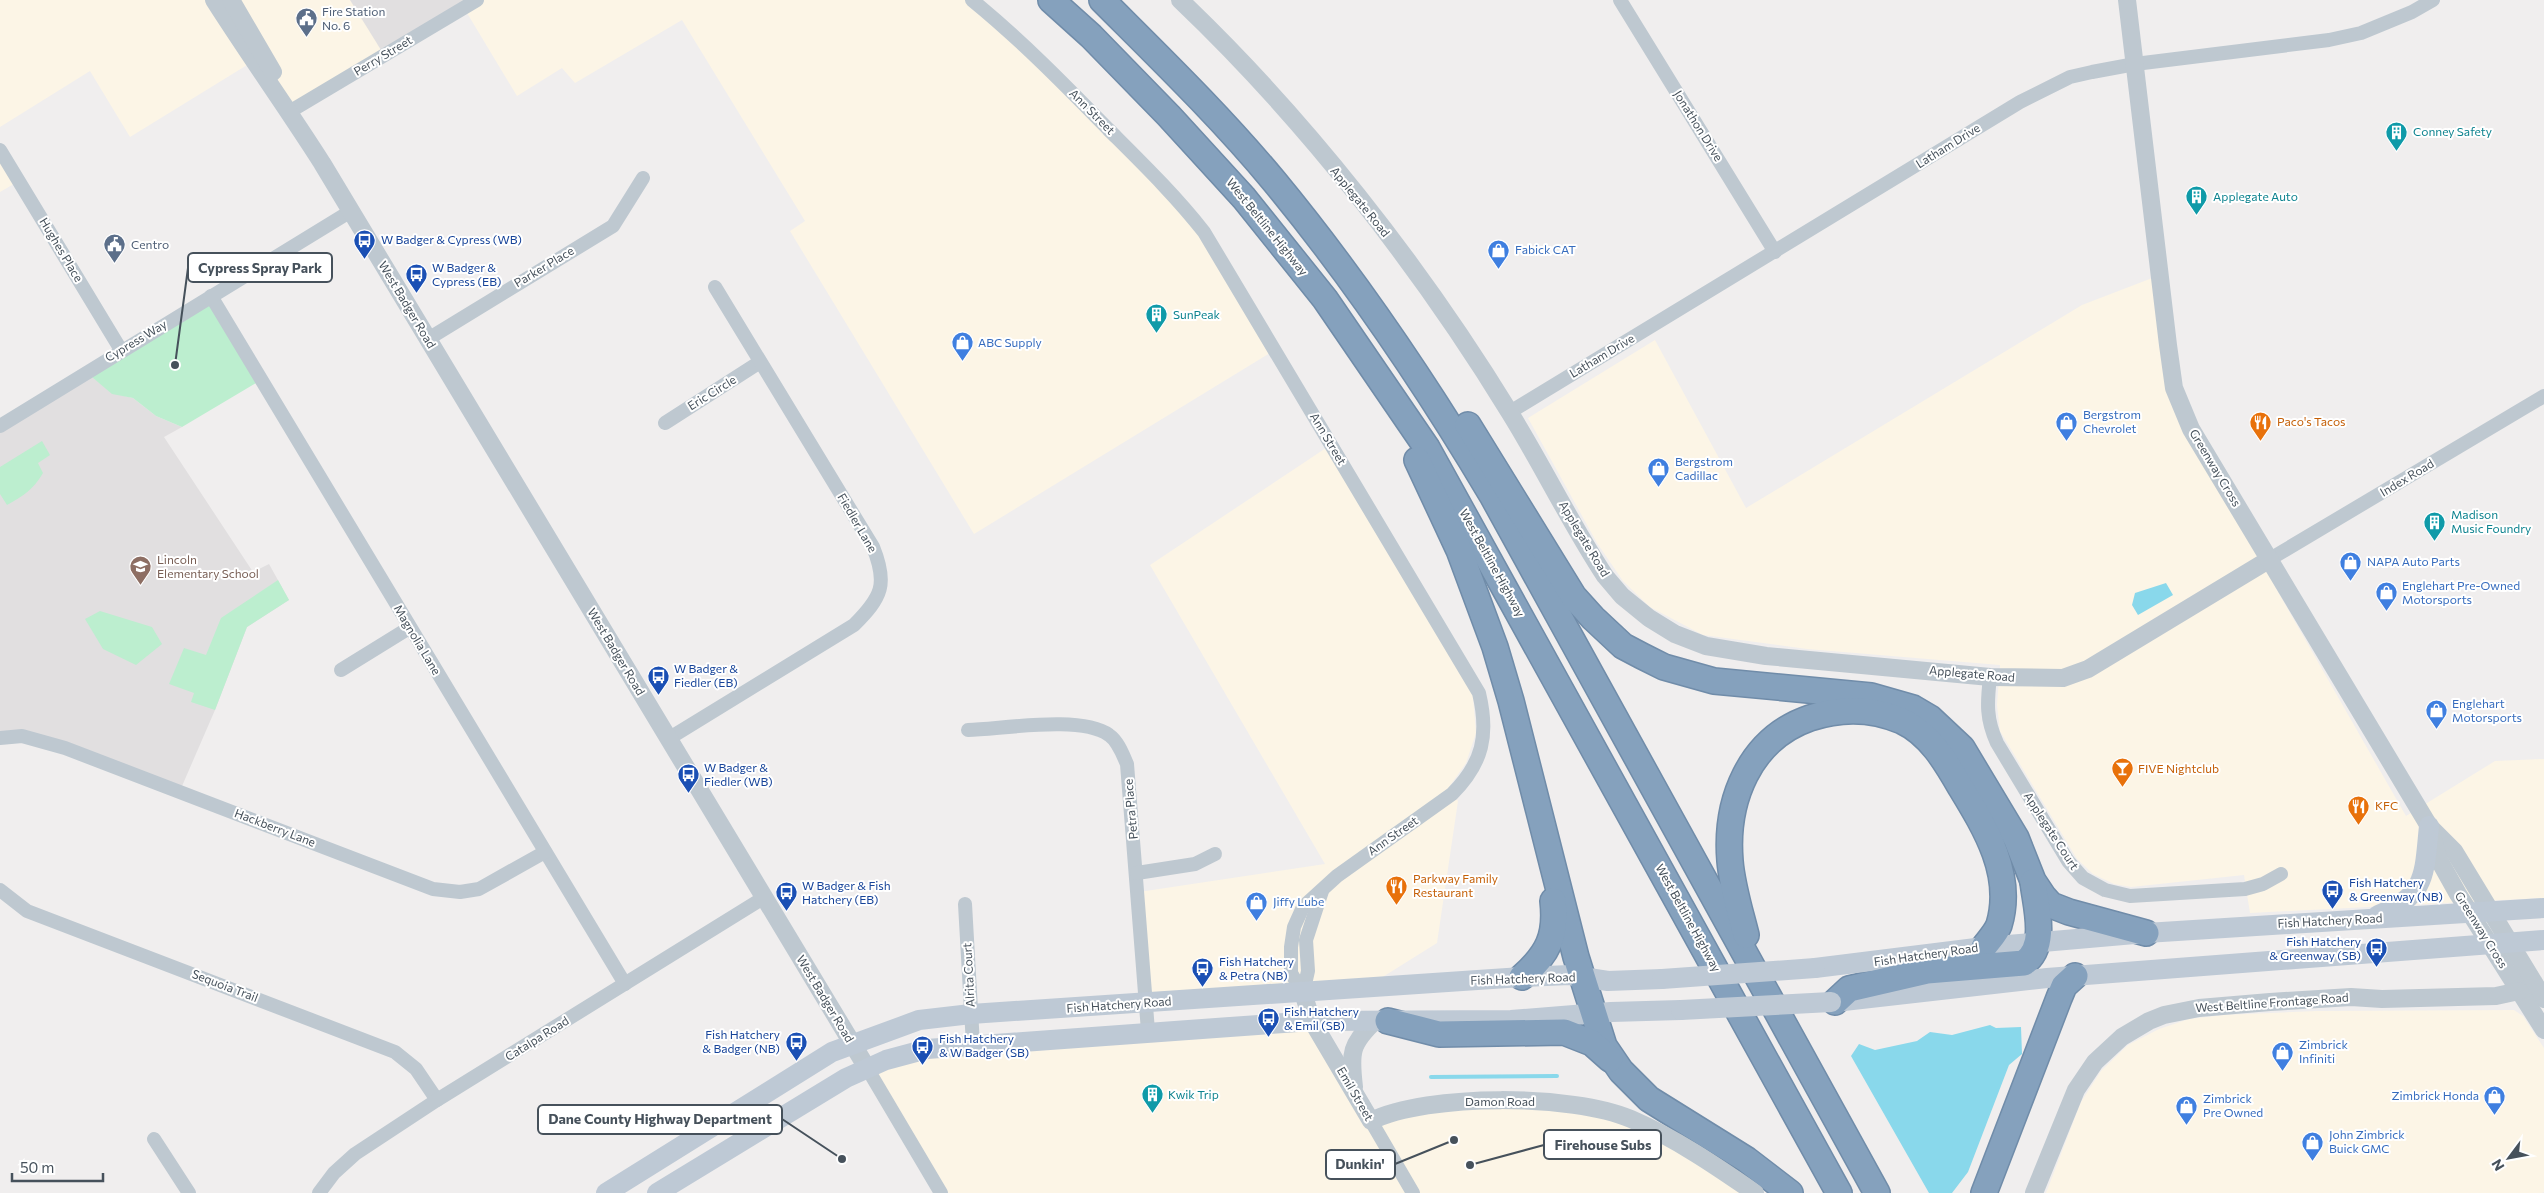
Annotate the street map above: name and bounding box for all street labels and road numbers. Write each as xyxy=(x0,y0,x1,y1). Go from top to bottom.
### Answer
street label: Perry Street xyxy=(351,32,414,78)
street label: Ann Street xyxy=(1067,86,1118,137)
street label: Jonathon Drive xyxy=(1671,87,1726,164)
street label: Latham Drive xyxy=(1913,120,1982,170)
street label: Applegate Road xyxy=(1328,164,1393,239)
street label: West Beltline Highway xyxy=(1224,175,1311,278)
street label: Hughes Place xyxy=(37,215,86,284)
street label: Parker Place xyxy=(511,243,576,289)
street label: West Badger Road xyxy=(376,258,439,351)
street label: Cypress Way xyxy=(102,316,169,364)
street label: Latham Drive xyxy=(1567,330,1636,380)
street label: Eric Circle xyxy=(685,372,738,413)
street label: Ann Street xyxy=(1308,410,1350,467)
street label: Greenway Cross xyxy=(2187,426,2244,509)
street label: Index Road xyxy=(2377,456,2436,499)
street label: Fiedler Lane xyxy=(835,490,880,555)
street label: Applegate Road xyxy=(1557,498,1613,579)
street label: West Beltline Highway xyxy=(1457,506,1528,619)
street label: Magnolia Lane xyxy=(391,602,444,677)
street label: West Badger Road xyxy=(585,605,648,698)
street label: Applegate Road xyxy=(1929,662,2016,684)
street label: Petra Place xyxy=(1120,778,1140,840)
street label: Applegate Court xyxy=(2022,789,2082,872)
street label: Hackberry Lane xyxy=(233,805,318,849)
street label: Ann Street xyxy=(1365,813,1420,858)
street label: West Beltline Highway xyxy=(1653,861,1724,974)
street label: Greenway Cross xyxy=(2453,889,2511,970)
street label: Fish Hatchery Road xyxy=(2277,910,2383,930)
street label: Fish Hatchery Road xyxy=(1873,940,1979,968)
street label: Alrita Court xyxy=(959,942,977,1008)
street label: West Badger Road xyxy=(794,952,857,1045)
street label: Sequoia Trail xyxy=(190,966,260,1004)
street label: Fish Hatchery Road xyxy=(1470,969,1576,987)
street label: West Beltline Frontage Road xyxy=(2195,990,2349,1014)
street label: Fish Hatchery Road xyxy=(1066,993,1172,1015)
street label: Catalpa Road xyxy=(502,1013,571,1063)
street label: Emil Street xyxy=(1335,1064,1377,1123)
street label: Damon Road xyxy=(1465,1094,1535,1108)

